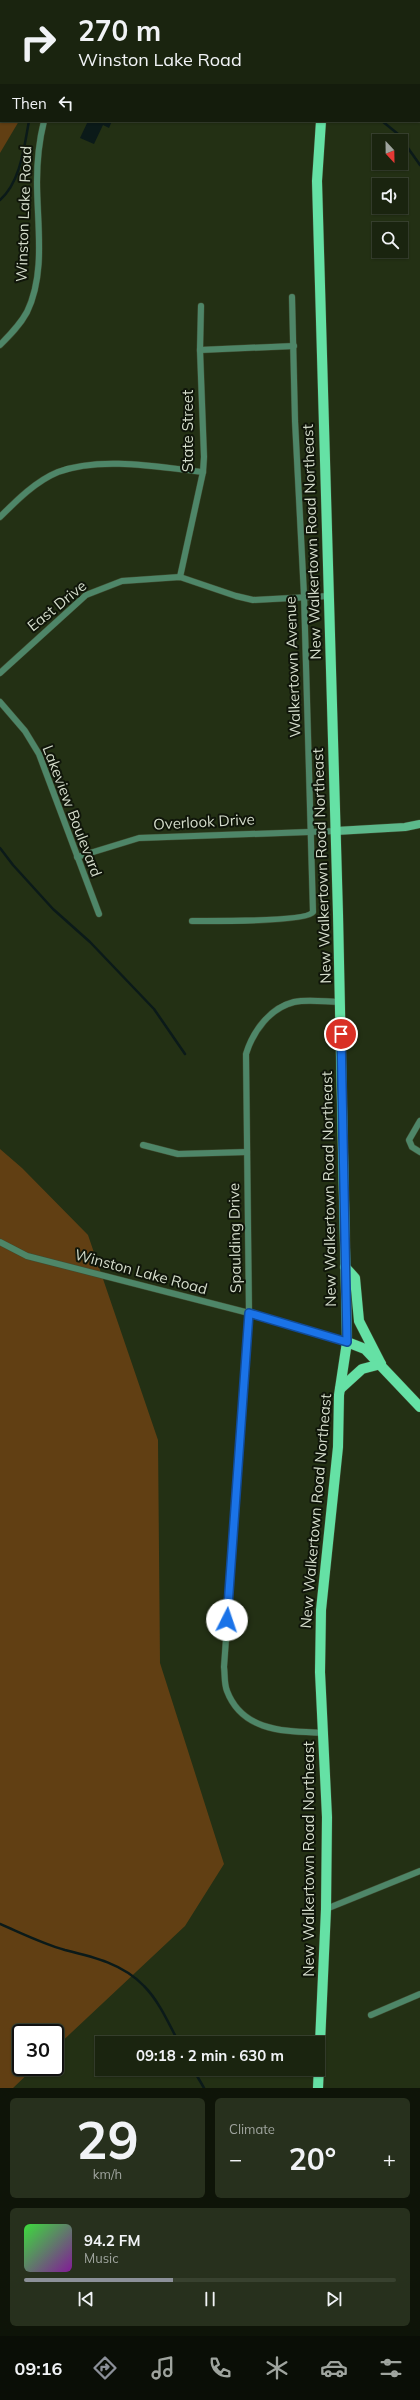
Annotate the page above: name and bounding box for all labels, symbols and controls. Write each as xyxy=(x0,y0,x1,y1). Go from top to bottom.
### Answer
text: 270 m xyxy=(78,13,161,48)
icon: right xyxy=(12,16,64,68)
text: Winston Lake Road xyxy=(78,48,242,71)
icon: left xyxy=(55,92,77,114)
text: Then xyxy=(12,94,47,113)
north arrow xyxy=(372,134,408,170)
map controls xyxy=(372,134,408,258)
street label: Winston Lake Road xyxy=(12,145,35,282)
button: sound xyxy=(372,178,408,214)
button: search xyxy=(372,222,408,258)
street label: State Street xyxy=(178,390,197,472)
street label: New Walkertown Road Northeast xyxy=(298,424,325,660)
street label: East Drive xyxy=(23,576,90,635)
street label: Walkertown Avenue xyxy=(281,596,304,738)
street label: Lakeview Boulevard xyxy=(39,742,106,879)
street label: New Walkertown Road Northeast xyxy=(308,748,335,984)
street label: Overlook Drive xyxy=(153,809,255,834)
pin xyxy=(324,1017,358,1051)
icon: arrive xyxy=(330,1023,352,1045)
street label: New Walkertown Road Northeast xyxy=(317,1071,340,1307)
street label: Spaulding Drive xyxy=(224,1183,245,1293)
street label: Winston Lake Road xyxy=(73,1245,209,1298)
street label: New Walkertown Road Northeast xyxy=(296,1393,335,1629)
position arrow xyxy=(206,1599,248,1641)
street label: New Walkertown Road Northeast xyxy=(299,1741,318,1977)
speed limit sign: 30 xyxy=(12,2024,64,2076)
text: 09:18 · 2 min · 630 m xyxy=(136,2046,284,2065)
text: 29 xyxy=(76,2107,139,2172)
text: Climate xyxy=(229,2121,275,2137)
text: 20° xyxy=(289,2140,336,2178)
text: − xyxy=(229,2145,242,2173)
text: + xyxy=(383,2145,396,2173)
text: km/h xyxy=(93,2166,122,2182)
text: 94.2 FM xyxy=(84,2231,140,2250)
text: Music xyxy=(84,2250,119,2266)
icon: previous xyxy=(75,2288,97,2310)
icon: pause xyxy=(199,2288,221,2310)
icon: next xyxy=(323,2288,345,2310)
icon: directions xyxy=(91,2354,119,2382)
icon: music xyxy=(149,2354,177,2382)
icon: phone xyxy=(206,2354,234,2382)
icon: climate xyxy=(263,2354,291,2382)
icon: car xyxy=(320,2354,348,2382)
icon: filters xyxy=(377,2354,405,2382)
text: 09:16 xyxy=(15,2357,62,2380)

